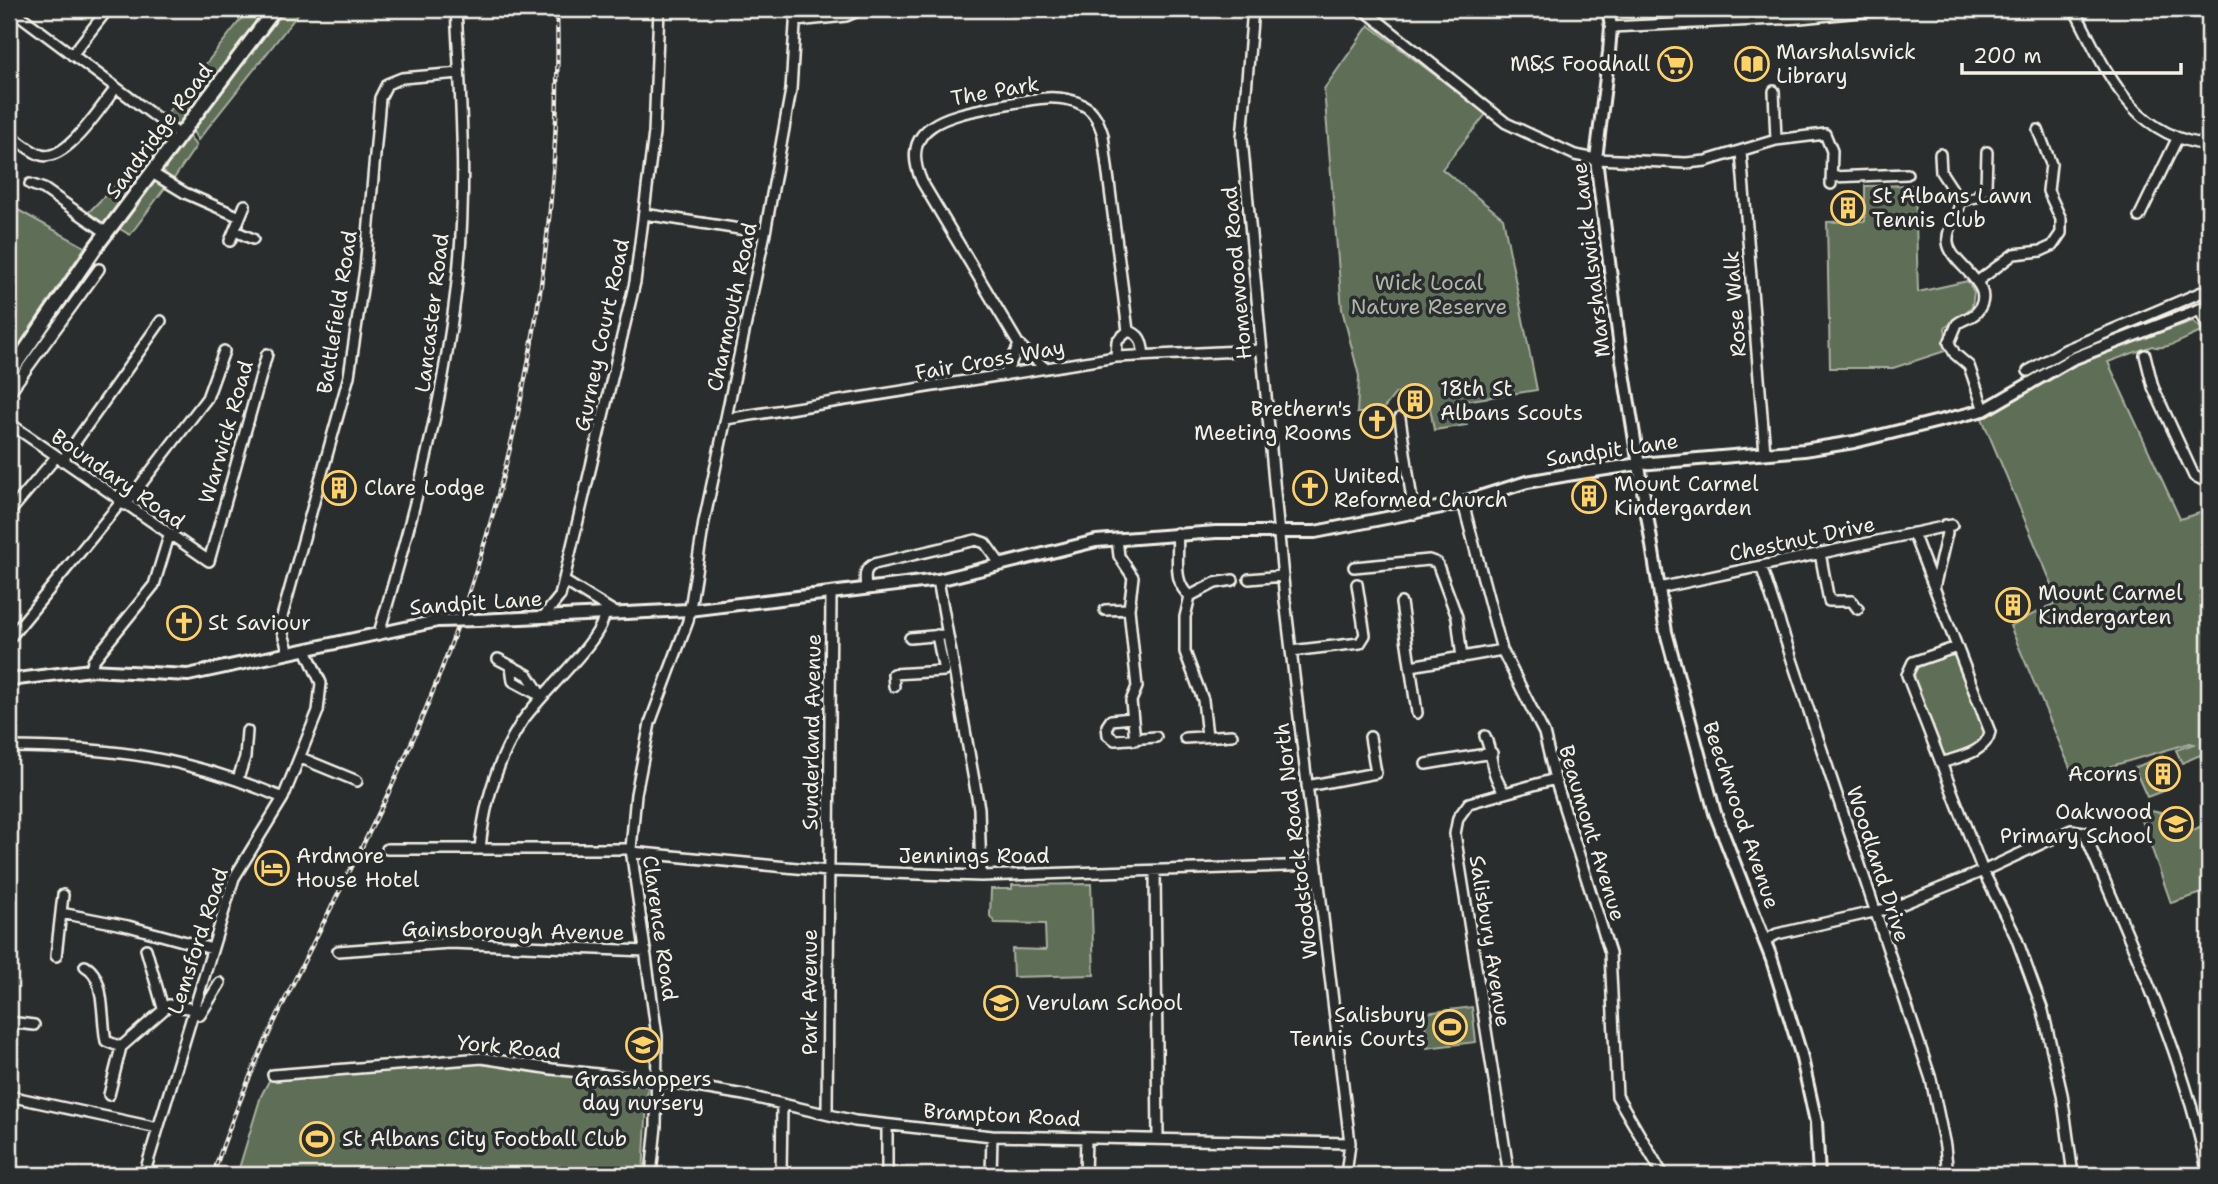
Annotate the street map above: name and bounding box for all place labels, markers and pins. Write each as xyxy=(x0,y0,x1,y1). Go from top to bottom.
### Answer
place label: Marshalswick Library xyxy=(1776,38,1916,90)
supermarket icon: M&S Foodhall xyxy=(1656,45,1694,83)
library icon: Marshalswick Library xyxy=(1733,45,1771,83)
place label: M&S Foodhall xyxy=(1510,50,1651,78)
place label: St Albans Lawn Tennis Club xyxy=(1872,182,2032,234)
building icon: St Albans Lawn Tennis Club xyxy=(1829,189,1867,227)
place label: 18th St Albans Scouts xyxy=(1440,375,1583,427)
building icon: 18th St Albans Scouts xyxy=(1396,382,1434,420)
place label: Brethern's Meeting Rooms xyxy=(1194,395,1352,447)
church icon: Brethern's Meeting Rooms xyxy=(1358,402,1396,440)
place label: United Reformed Church xyxy=(1334,462,1508,514)
building icon: Clare Lodge xyxy=(320,469,358,507)
church icon: United Reformed Church xyxy=(1291,469,1329,507)
place label: Mount Carmel Kindergarden xyxy=(1614,470,1759,522)
place label: Clare Lodge xyxy=(364,474,485,502)
building icon: Mount Carmel Kindergarden xyxy=(1570,477,1608,515)
place label: Mount Carmel Kindergarten xyxy=(2038,579,2183,631)
building icon: Mount Carmel Kindergarten xyxy=(1994,586,2032,624)
church icon: St Saviour xyxy=(165,604,203,642)
place label: St Saviour xyxy=(208,609,311,637)
building icon: Acorns xyxy=(2144,755,2182,793)
place label: Acorns xyxy=(2068,760,2138,788)
place label: Oakwood Primary School xyxy=(2000,798,2153,850)
school or university icon: Oakwood Primary School xyxy=(2157,805,2195,843)
place label: Ardmore House Hotel xyxy=(296,842,420,894)
hotel icon: Ardmore House Hotel xyxy=(253,849,291,887)
school or university icon: Verulam School xyxy=(982,984,1020,1022)
place label: Verulam School xyxy=(1026,989,1183,1017)
place label: Salisbury Tennis Courts xyxy=(1289,1001,1426,1053)
sports icon: Salisbury Tennis Courts xyxy=(1431,1008,1469,1046)
school or university icon: Grasshoppers day nursery xyxy=(624,1026,662,1064)
place label: Grasshoppers day nursery xyxy=(574,1065,712,1117)
sports icon: St Albans City Football Club xyxy=(298,1120,336,1158)
place label: St Albans City Football Club xyxy=(342,1125,627,1153)

